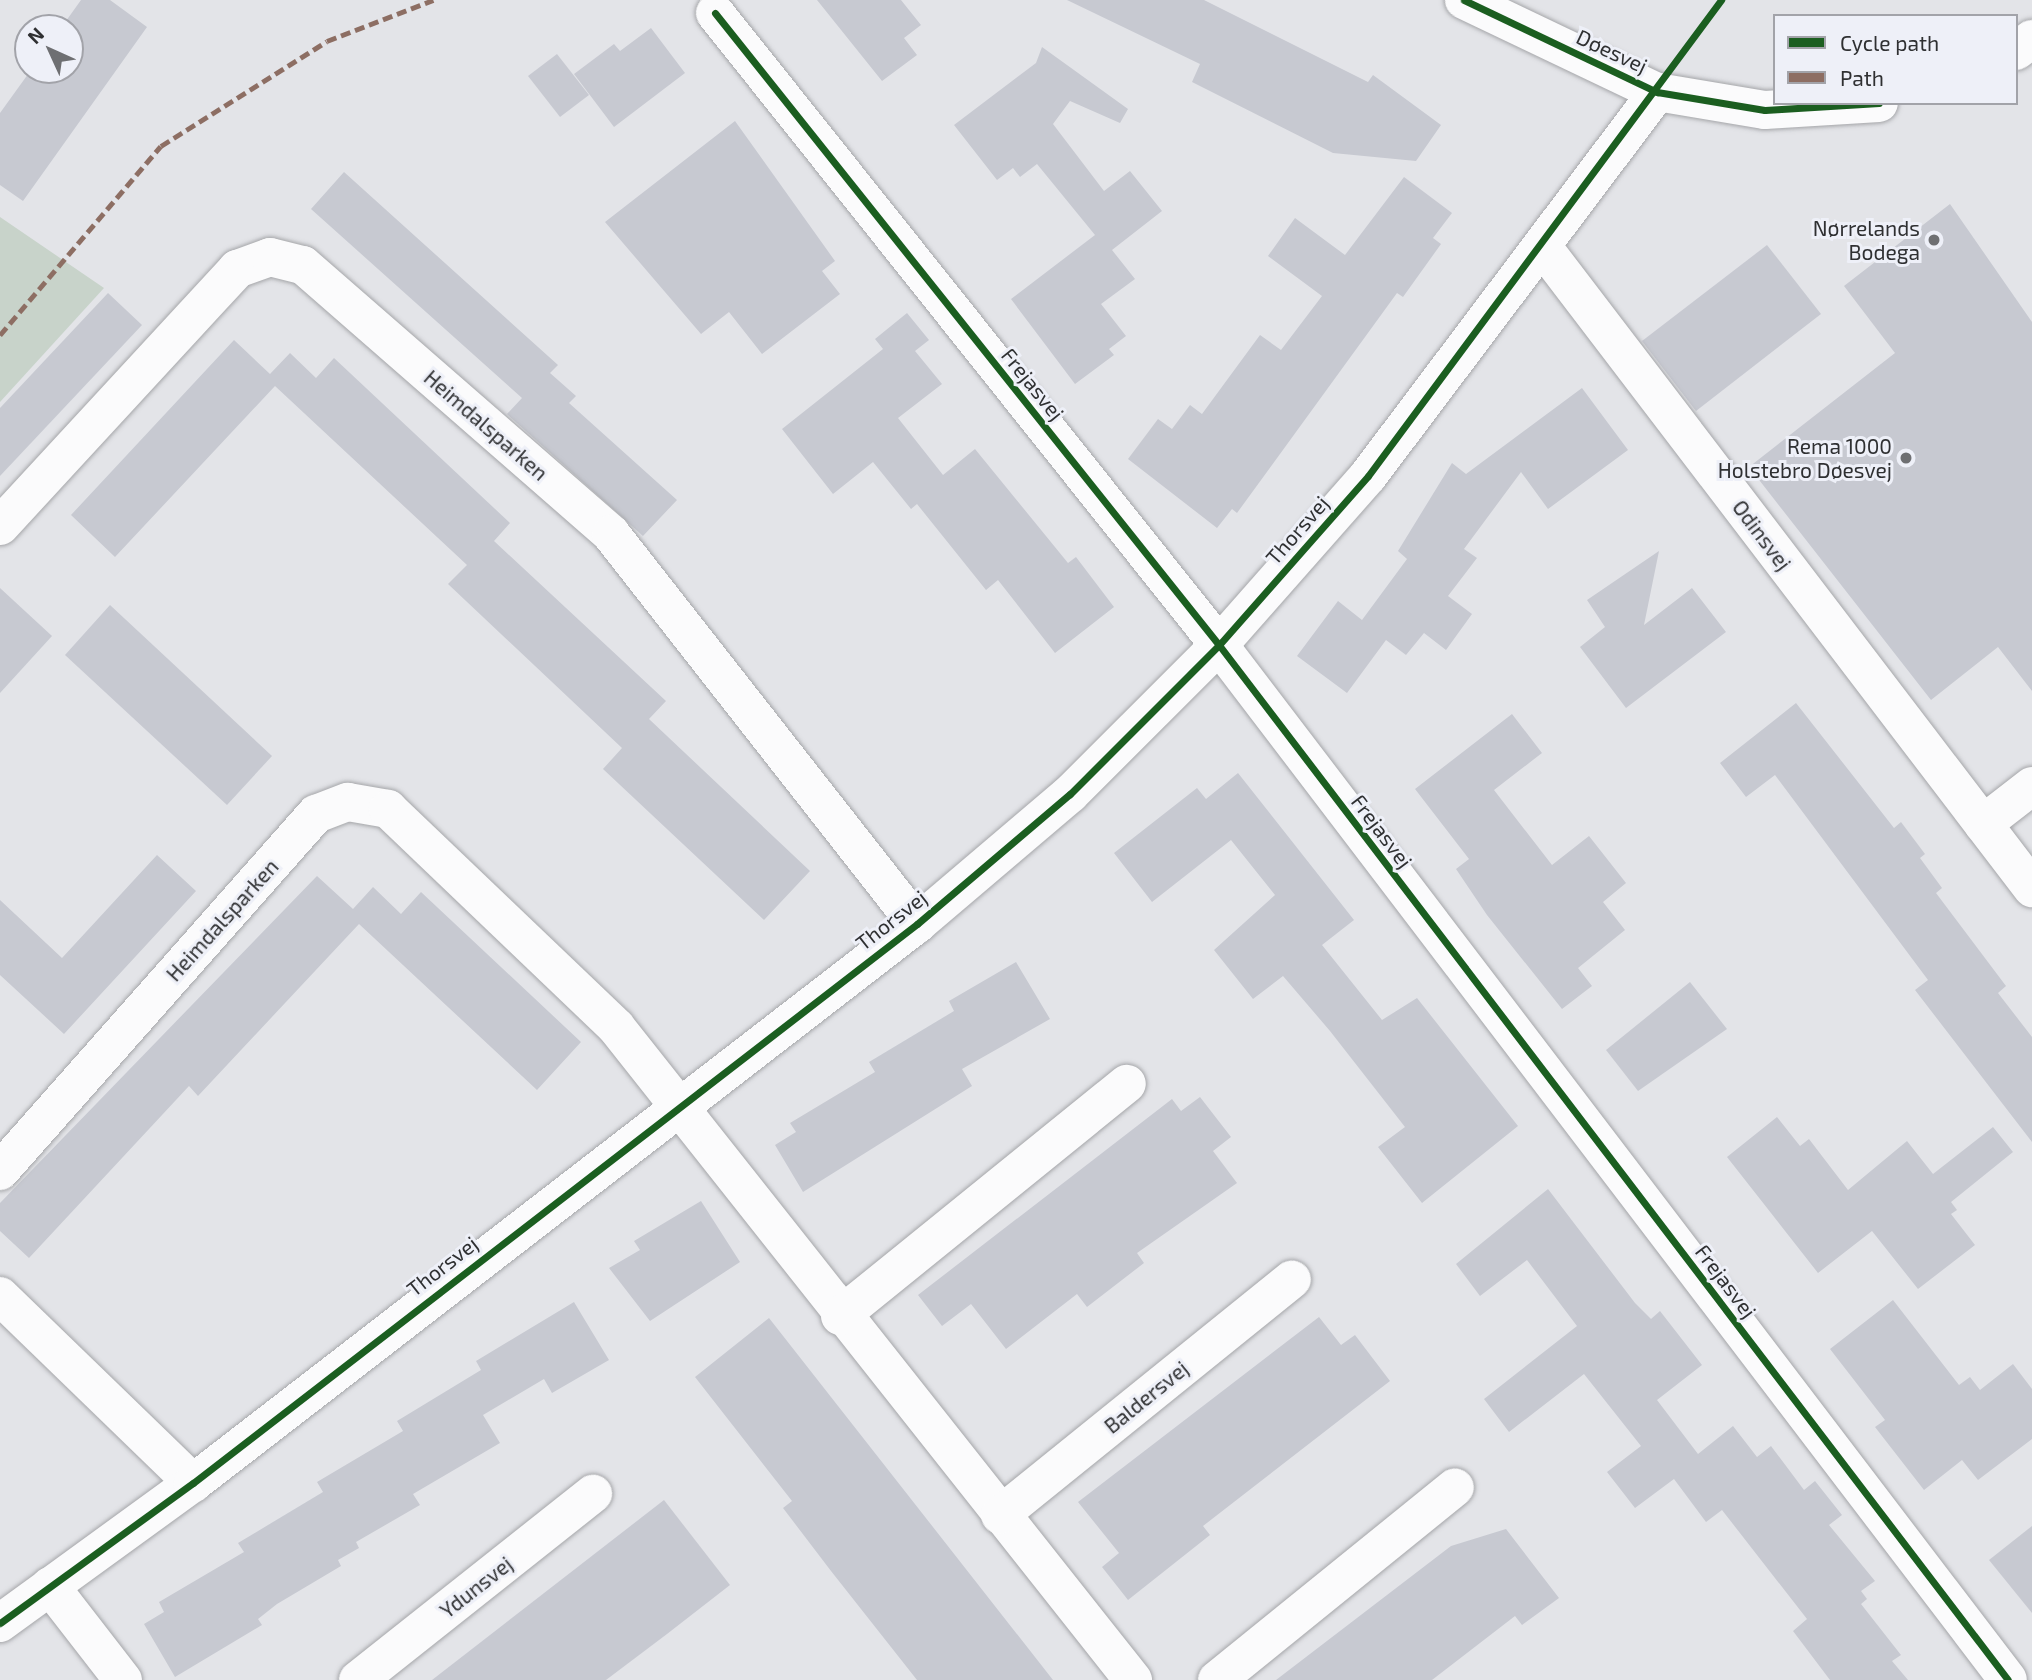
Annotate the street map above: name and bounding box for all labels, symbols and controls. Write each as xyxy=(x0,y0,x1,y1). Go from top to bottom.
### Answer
north arrow xyxy=(14,14,84,84)
legend xyxy=(1773,14,2018,105)
text: N xyxy=(22,22,48,48)
street label: Døesvej xyxy=(1573,24,1651,78)
text: Cycle path xyxy=(1840,30,1939,55)
text: Path xyxy=(1840,65,1884,90)
place label: Nørrelands Bodega xyxy=(1813,215,1920,265)
marker: Nørrelands Bodega xyxy=(1926,232,1942,248)
street label: Frejasvej xyxy=(996,343,1070,425)
street label: Heimdalsparken xyxy=(419,365,553,485)
place label: Rema 1000 Holstebro Døesvej xyxy=(1718,433,1892,483)
marker: Rema 1000 Holstebro Døesvej xyxy=(1898,450,1914,466)
street label: Thorsvej xyxy=(1260,490,1334,570)
street label: Odinsvej xyxy=(1727,495,1797,575)
street label: Frejasvej xyxy=(1346,789,1418,873)
street label: Heimdalsparken xyxy=(161,854,283,986)
street label: Thorsvej xyxy=(851,885,931,955)
street label: Thorsvej xyxy=(402,1231,482,1301)
street label: Frejasvej xyxy=(1690,1239,1762,1323)
street label: Baldersvej xyxy=(1099,1356,1193,1438)
street label: Ydunsvej xyxy=(435,1551,517,1623)

